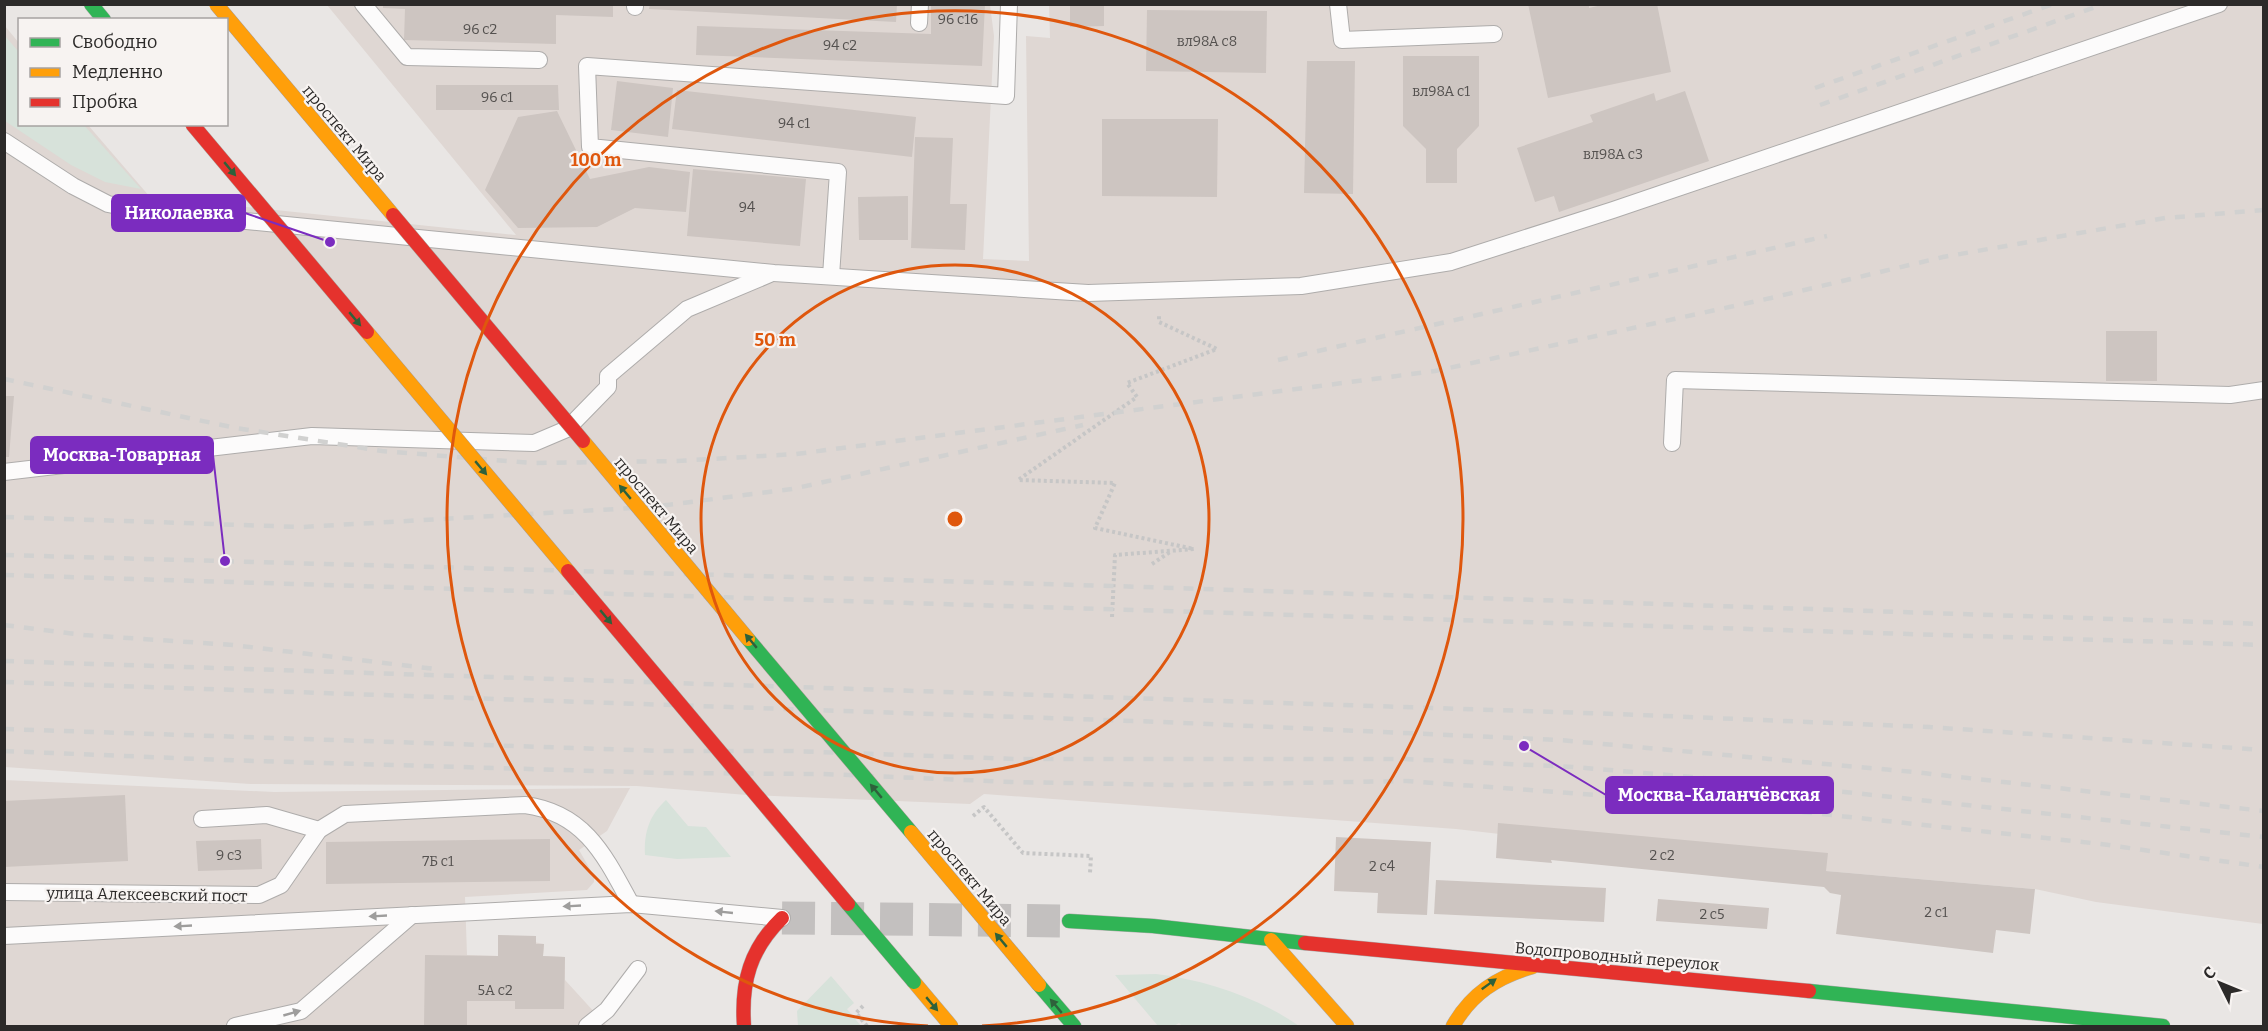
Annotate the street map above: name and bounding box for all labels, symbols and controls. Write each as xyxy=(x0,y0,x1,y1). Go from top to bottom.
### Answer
house number: 96 с16 xyxy=(938,11,978,28)
legend xyxy=(18,18,228,126)
house number: 96 с2 xyxy=(463,21,497,38)
text: Свободно xyxy=(72,31,157,53)
house number: вл98А с8 xyxy=(1177,33,1237,50)
house number: 94 с2 xyxy=(823,37,857,54)
text: Медленно xyxy=(72,61,163,83)
street label: проспект Мира xyxy=(299,81,391,186)
house number: вл98А с1 xyxy=(1412,83,1470,100)
house number: 96 с1 xyxy=(481,89,513,106)
text: Пробка xyxy=(72,91,138,113)
house number: 94 с1 xyxy=(778,115,810,132)
house number: вл98А с3 xyxy=(1583,146,1643,163)
text: 100 m xyxy=(570,149,622,171)
one-way arrow xyxy=(223,161,236,176)
callout: Николаевка xyxy=(112,195,245,231)
house number: 94 xyxy=(739,199,755,216)
text: Николаевка xyxy=(124,202,234,224)
one-way arrow xyxy=(349,311,362,327)
text: 50 m xyxy=(754,329,796,351)
callout: Москва-Товарная xyxy=(31,437,213,473)
text: Москва-Товарная xyxy=(43,444,201,466)
street label: проспект Мира xyxy=(611,453,703,558)
one-way arrow xyxy=(474,460,487,475)
one-way arrow xyxy=(619,484,632,500)
centre of rings xyxy=(945,509,965,529)
one-way arrow xyxy=(600,609,613,625)
one-way arrow xyxy=(744,633,757,649)
callout: Москва-Каланчёвская xyxy=(1606,777,1833,813)
one-way arrow xyxy=(870,784,883,799)
text: Москва-Каланчёвская xyxy=(1618,784,1820,806)
street label: проспект Мира xyxy=(924,825,1016,930)
house number: 9 с3 xyxy=(216,847,242,864)
house number: 2 с2 xyxy=(1649,847,1675,864)
house number: 7Б с1 xyxy=(422,853,454,870)
house number: 2 с4 xyxy=(1369,858,1395,875)
street label: улица Алексеевский пост xyxy=(45,883,248,906)
one-way arrow xyxy=(563,902,582,911)
house number: 2 с1 xyxy=(1924,904,1948,921)
house number: 2 с5 xyxy=(1699,906,1725,923)
one-way arrow xyxy=(714,907,733,917)
one-way arrow xyxy=(368,912,387,921)
one-way arrow xyxy=(173,922,192,931)
one-way arrow xyxy=(995,932,1008,948)
street label: Водопроводный переулок xyxy=(1514,938,1720,975)
north arrow xyxy=(2190,953,2250,1013)
text: С xyxy=(2199,963,2220,983)
one-way arrow xyxy=(1481,979,1497,990)
house number: 5А с2 xyxy=(478,982,513,999)
one-way arrow xyxy=(925,997,938,1012)
one-way arrow xyxy=(1050,998,1063,1014)
one-way arrow xyxy=(283,1008,301,1017)

